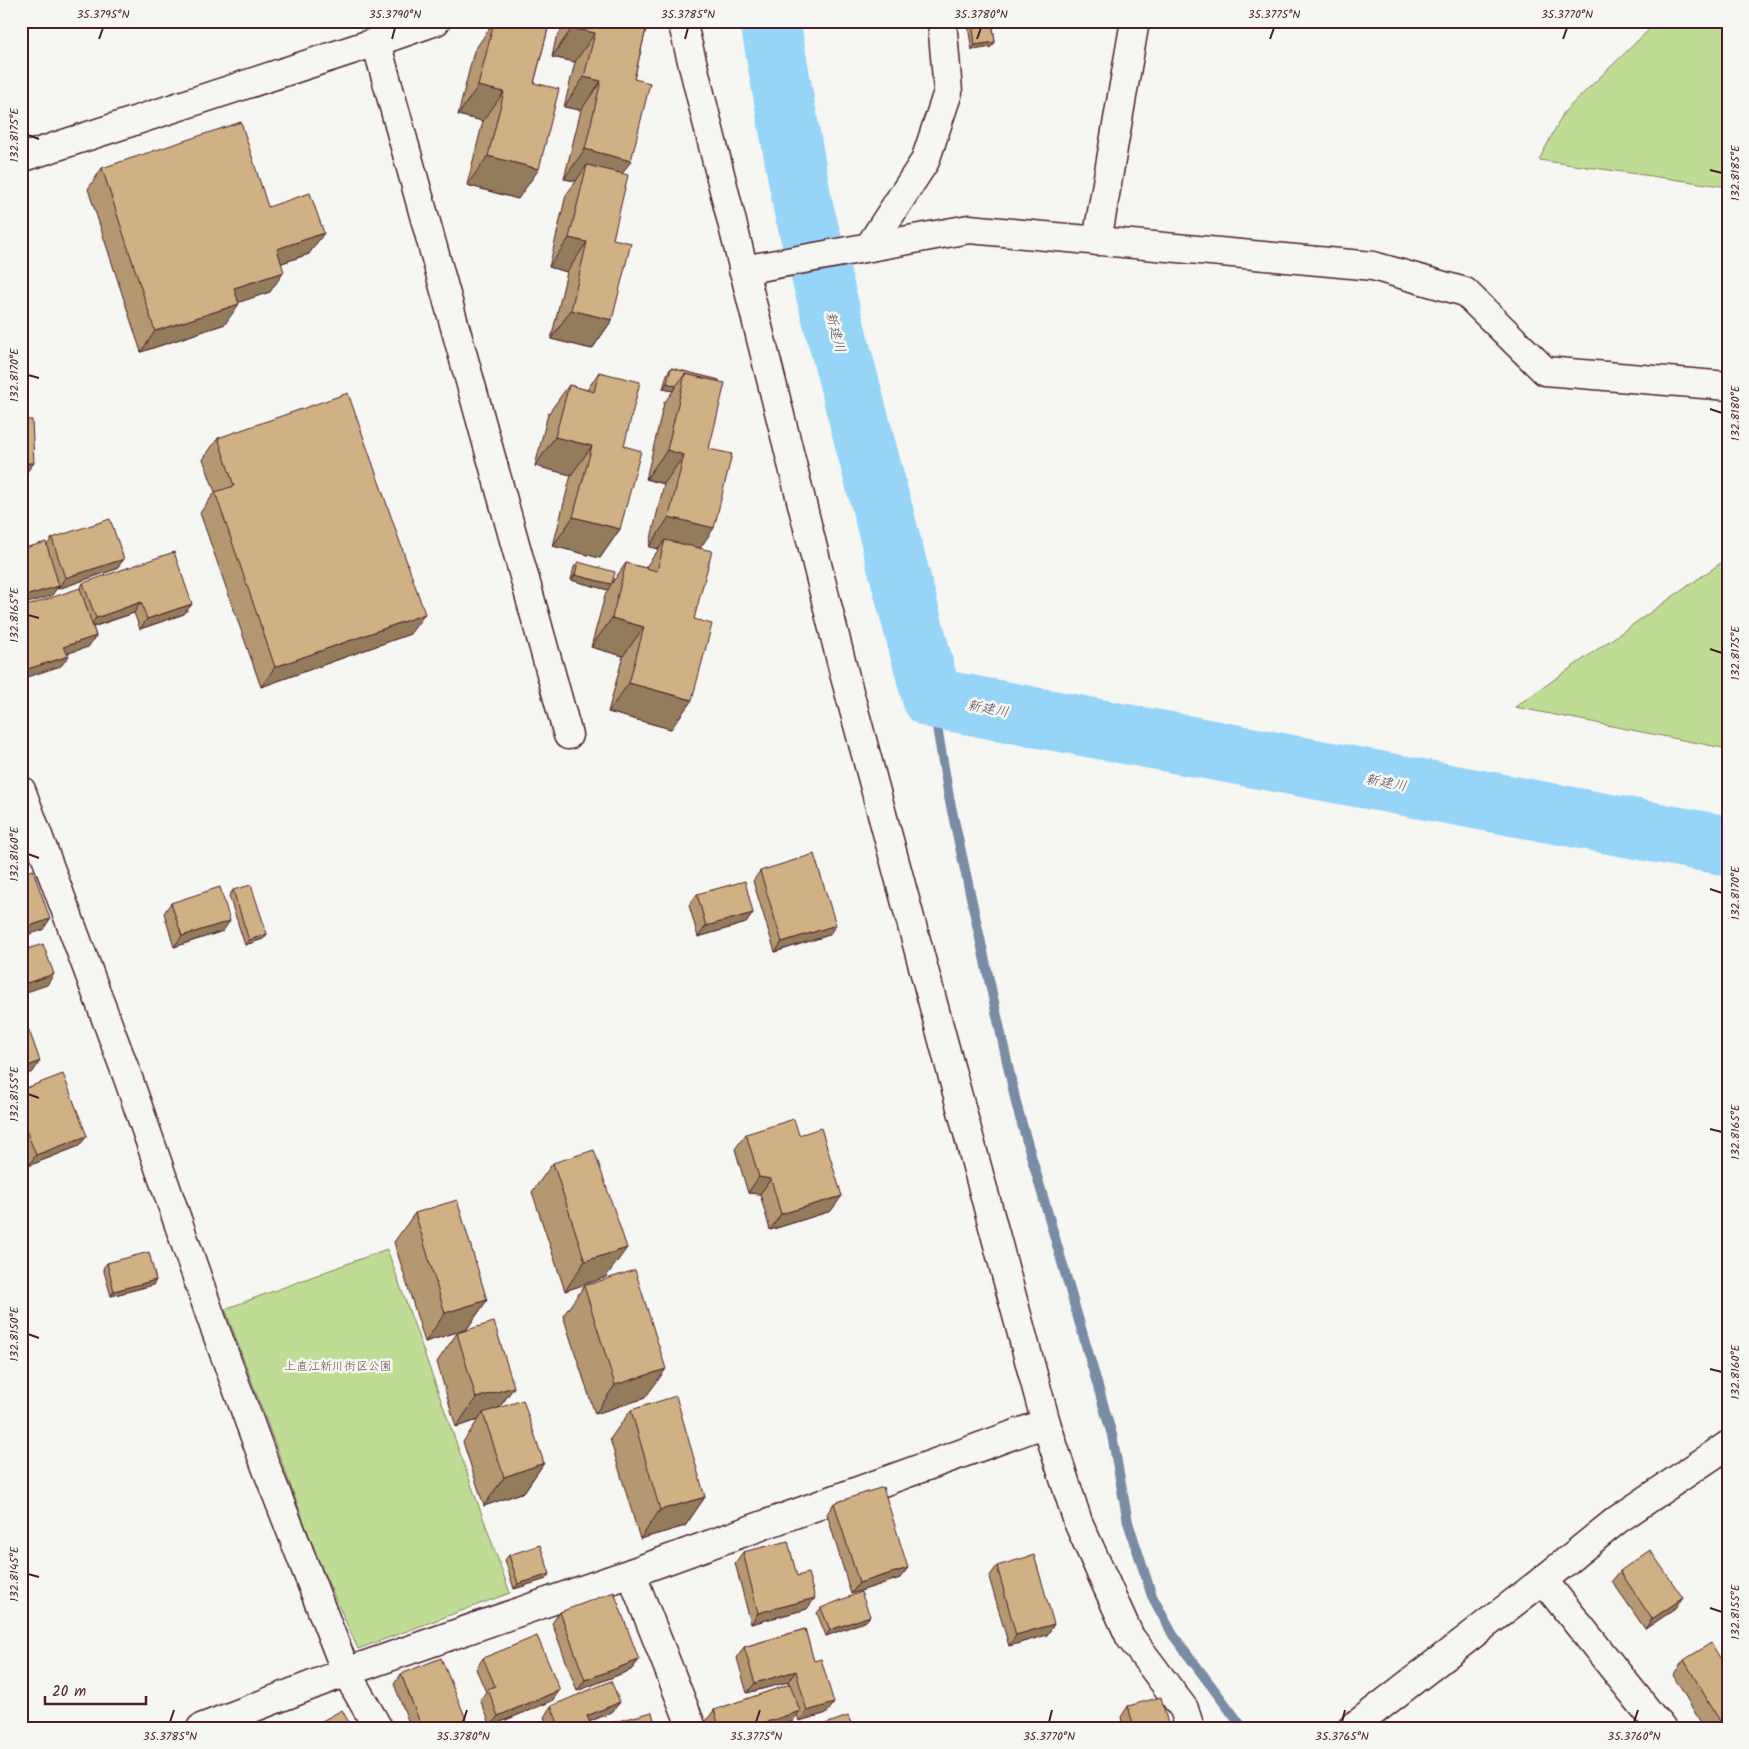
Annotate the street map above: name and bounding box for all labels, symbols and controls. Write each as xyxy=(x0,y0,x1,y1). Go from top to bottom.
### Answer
text: 35.3795°N xyxy=(76,5,130,24)
text: 35.3790°N xyxy=(369,5,421,24)
text: 35.3785°N xyxy=(661,5,715,24)
text: 35.3780°N xyxy=(954,5,1008,24)
text: 35.3775°N xyxy=(1248,5,1300,24)
text: 35.3770°N xyxy=(1541,5,1593,24)
text: 132.8175°E xyxy=(5,107,24,162)
text: 132.8185°E xyxy=(1726,144,1745,201)
water label: 新建川 xyxy=(819,309,851,355)
text: 132.8170°E xyxy=(5,347,24,402)
text: 132.8180°E xyxy=(1726,384,1745,441)
text: 132.8165°E xyxy=(5,586,24,643)
text: 132.8175°E xyxy=(1726,625,1745,680)
water label: 新建川 xyxy=(965,694,1011,724)
water label: 新建川 xyxy=(1363,768,1409,798)
text: 132.8160°E xyxy=(5,825,24,882)
text: 132.8170°E xyxy=(1726,865,1745,920)
text: 132.8155°E xyxy=(5,1065,24,1122)
text: 132.8165°E xyxy=(1726,1103,1745,1160)
text: 132.8150°E xyxy=(5,1306,24,1361)
text: 132.8160°E xyxy=(1726,1343,1745,1400)
park label: 上直江新川街区公園 xyxy=(284,1357,392,1376)
text: 132.8145°E xyxy=(5,1545,24,1602)
text: 132.8155°E xyxy=(1726,1583,1745,1640)
scale bar xyxy=(45,1674,146,1706)
text: 20 m xyxy=(52,1680,86,1704)
text: 35.3785°N xyxy=(143,1727,197,1746)
text: 35.3780°N xyxy=(436,1727,490,1746)
text: 35.3775°N xyxy=(730,1727,782,1746)
text: 35.3770°N xyxy=(1023,1727,1075,1746)
text: 35.3765°N xyxy=(1315,1727,1369,1746)
text: 35.3760°N xyxy=(1607,1727,1661,1746)

